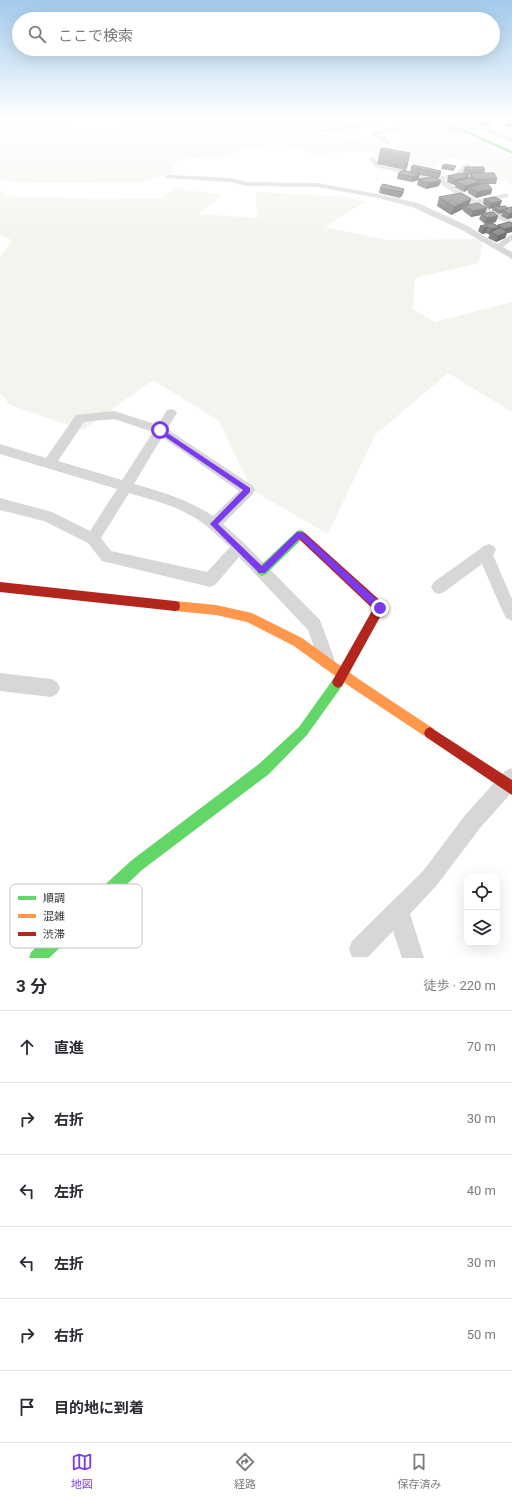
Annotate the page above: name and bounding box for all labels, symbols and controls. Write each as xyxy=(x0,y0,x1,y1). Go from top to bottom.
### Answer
search box xyxy=(12,12,500,56)
icon: search xyxy=(26,23,48,45)
text: ここで検索 xyxy=(58,27,133,45)
route start xyxy=(151,421,169,439)
route end xyxy=(371,599,389,617)
map controls xyxy=(464,874,500,946)
button: locate xyxy=(464,874,500,910)
legend xyxy=(10,884,142,948)
text: 順調 xyxy=(43,892,65,905)
text: 混雑 xyxy=(43,910,65,923)
button: layers xyxy=(464,910,500,946)
text: 渋滞 xyxy=(43,928,65,941)
text: 3 分 xyxy=(16,976,47,996)
text: 徒歩 · 220 m xyxy=(424,978,496,993)
icon: ahead xyxy=(16,1036,38,1058)
text: 直進 xyxy=(54,1039,84,1057)
text: 70 m xyxy=(467,1039,496,1054)
icon: right xyxy=(16,1108,38,1130)
text: 右折 xyxy=(54,1111,84,1129)
text: 30 m xyxy=(467,1111,496,1126)
icon: left xyxy=(16,1180,38,1202)
text: 左折 xyxy=(54,1183,84,1201)
text: 40 m xyxy=(467,1183,496,1198)
icon: left xyxy=(16,1252,38,1274)
text: 左折 xyxy=(54,1255,84,1273)
text: 30 m xyxy=(467,1255,496,1270)
icon: right xyxy=(16,1324,38,1346)
text: 右折 xyxy=(54,1327,84,1345)
text: 50 m xyxy=(467,1327,496,1342)
icon: arrive xyxy=(16,1396,38,1418)
text: 目的地に到着 xyxy=(54,1399,144,1417)
tab: 地図 xyxy=(71,1451,93,1491)
tab: 経路 xyxy=(234,1451,256,1491)
tab: 保存済み xyxy=(397,1451,441,1491)

